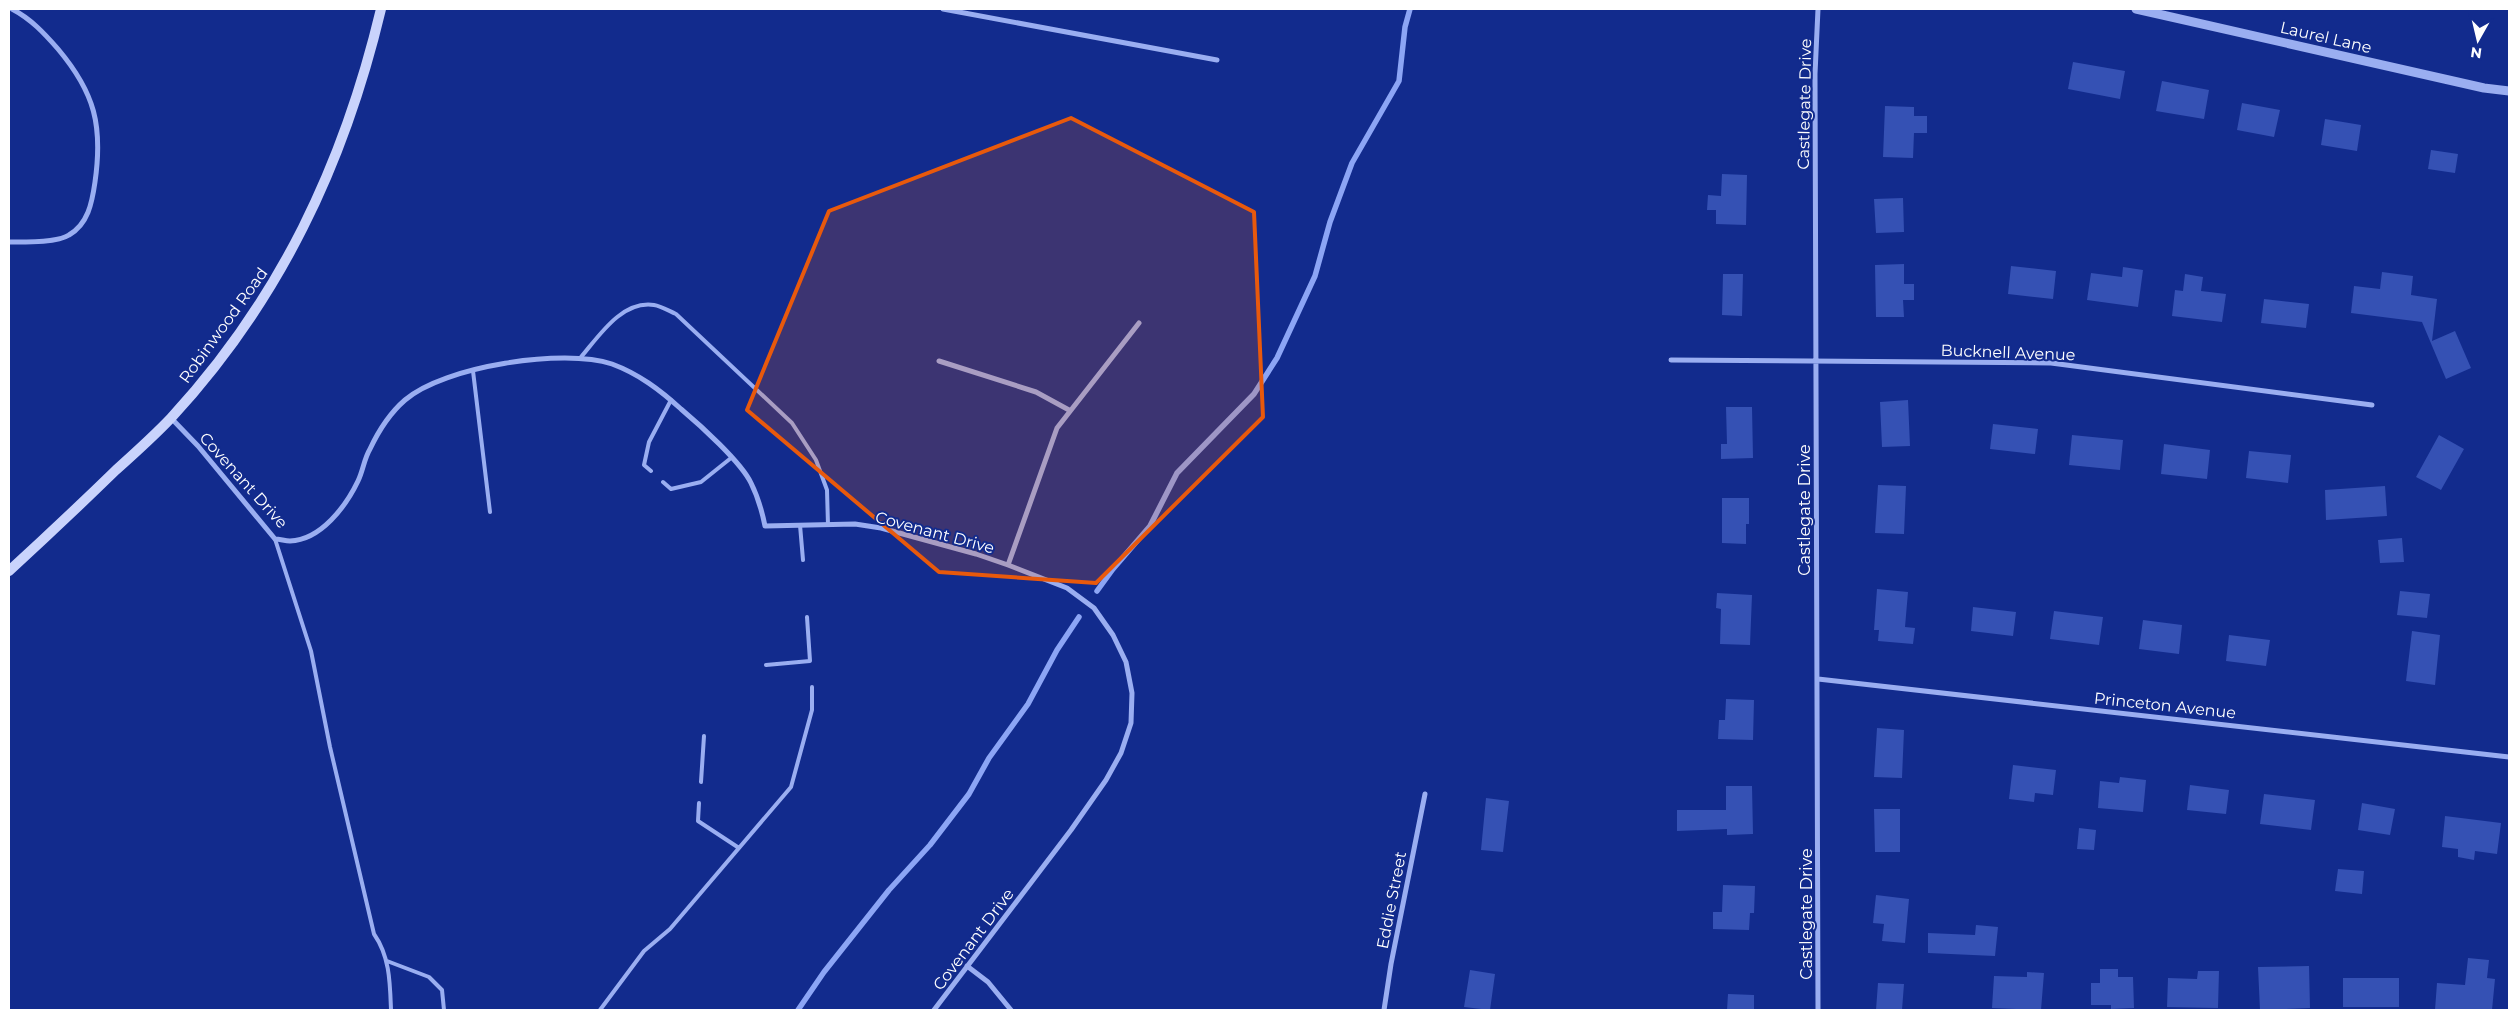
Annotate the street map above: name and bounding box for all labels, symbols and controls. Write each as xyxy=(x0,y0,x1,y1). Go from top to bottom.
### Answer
north arrow xyxy=(2453,15,2503,65)
street label: Laurel Lane xyxy=(2278,18,2374,57)
street label: Castlegate Drive xyxy=(1794,38,1815,170)
text: N xyxy=(2469,43,2483,63)
street label: Robinwood Road xyxy=(175,264,272,387)
street label: Bucknell Avenue xyxy=(1940,341,2076,364)
street label: Covenant Drive xyxy=(196,428,292,532)
street label: Castlegate Drive xyxy=(1795,444,1814,576)
street label: Covenant Drive xyxy=(873,507,997,558)
street label: Princeton Avenue xyxy=(2093,689,2237,722)
street label: Castlegate Drive xyxy=(1797,848,1816,980)
street label: Eddie Street xyxy=(1373,849,1410,950)
street label: Covenant Drive xyxy=(929,885,1018,994)

